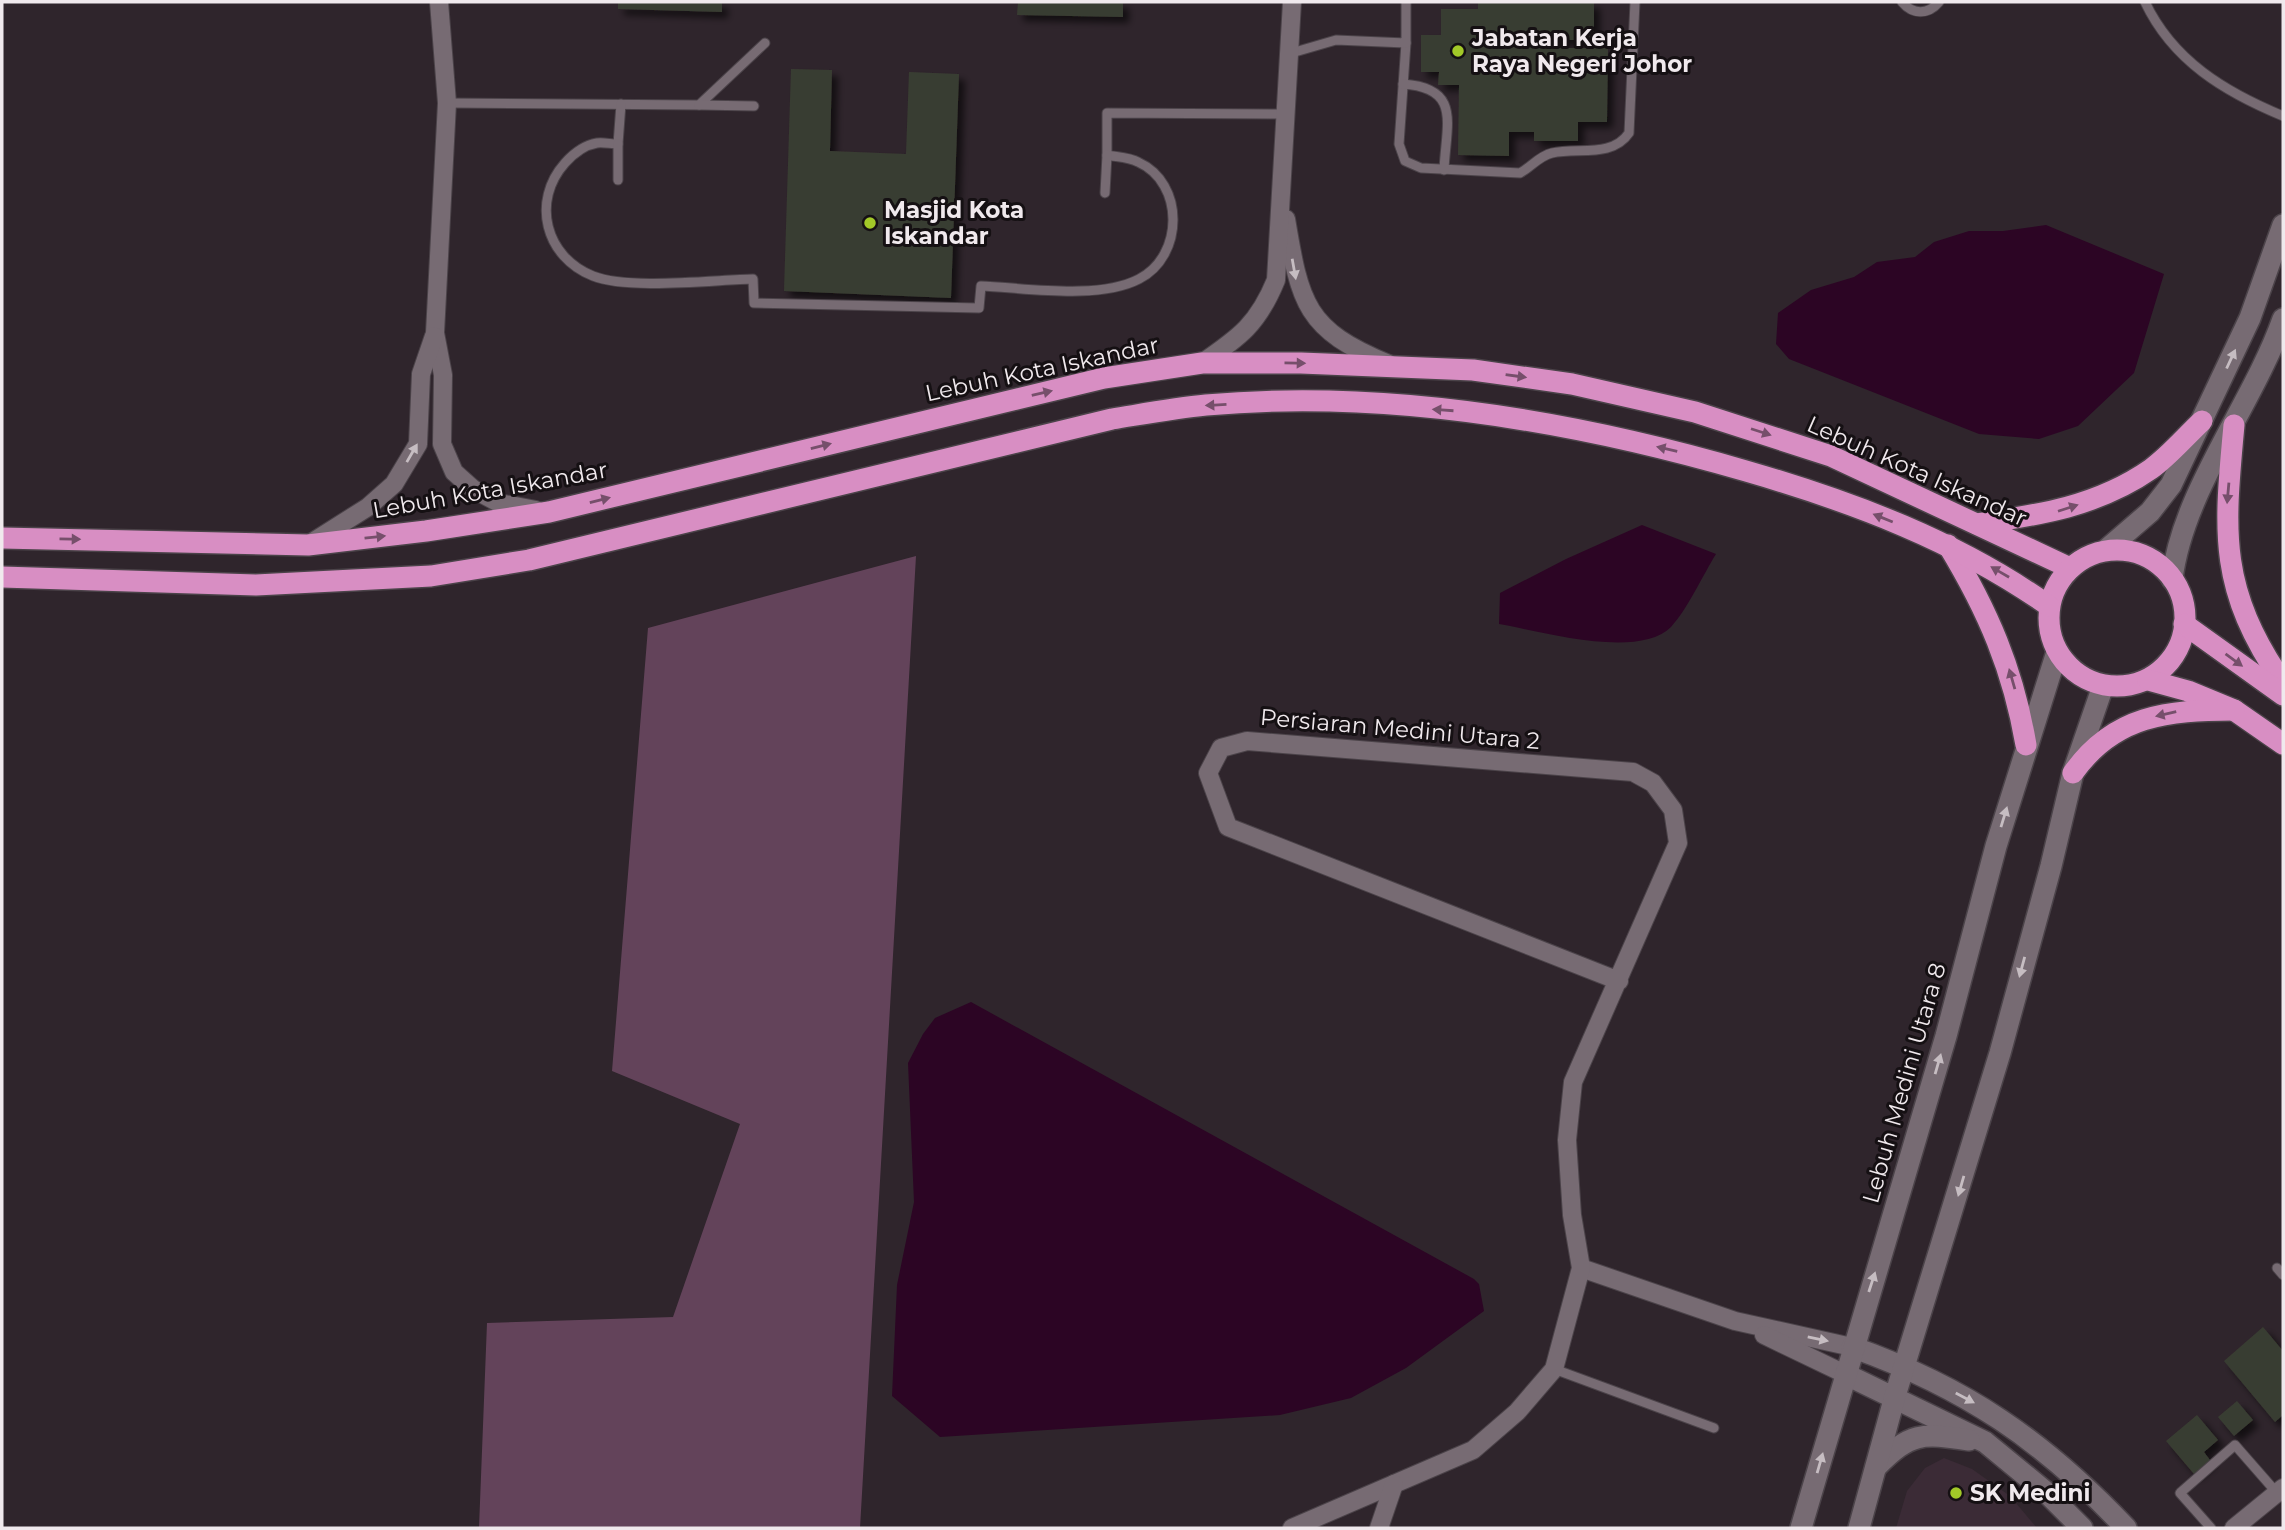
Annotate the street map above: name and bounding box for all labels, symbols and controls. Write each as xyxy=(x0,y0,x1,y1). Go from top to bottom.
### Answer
place label: Jabatan Kerja Raya Negeri Johor xyxy=(1471,24,1692,78)
marker: Jabatan Kerja Raya Negeri Johor xyxy=(1450,43,1466,59)
place label: Masjid Kota Iskandar xyxy=(884,196,1024,250)
marker: Masjid Kota Iskandar xyxy=(862,215,878,231)
one-way arrow xyxy=(1289,258,1300,280)
street label: Lebuh Kota Iskandar xyxy=(923,331,1161,407)
one-way arrow xyxy=(2225,349,2237,369)
one-way arrow xyxy=(1284,357,1306,369)
one-way arrow xyxy=(1505,371,1527,382)
one-way arrow xyxy=(1031,387,1053,398)
one-way arrow xyxy=(1205,399,1227,410)
one-way arrow xyxy=(1432,404,1454,415)
street label: Lebuh Kota Iskandar xyxy=(1803,410,2031,532)
one-way arrow xyxy=(1751,427,1772,438)
one-way arrow xyxy=(810,440,832,451)
one-way arrow xyxy=(1656,443,1678,454)
one-way arrow xyxy=(406,444,418,463)
street label: Lebuh Kota Iskandar xyxy=(370,456,610,524)
one-way arrow xyxy=(2222,482,2233,504)
one-way arrow xyxy=(589,494,611,505)
one-way arrow xyxy=(2058,502,2079,513)
one-way arrow xyxy=(1873,512,1894,523)
one-way arrow xyxy=(365,531,387,542)
one-way arrow xyxy=(59,533,81,544)
one-way arrow xyxy=(1990,566,2009,578)
one-way arrow xyxy=(2224,652,2242,667)
one-way arrow xyxy=(2006,667,2017,689)
street label: Persiaran Medini Utara 2 xyxy=(1259,703,1541,755)
one-way arrow xyxy=(2155,708,2177,719)
one-way arrow xyxy=(2000,807,2010,828)
one-way arrow xyxy=(2016,956,2027,978)
street label: Lebuh Medini Utara 8 xyxy=(1856,960,1952,1206)
one-way arrow xyxy=(1934,1053,1944,1074)
one-way arrow xyxy=(1956,1176,1966,1197)
one-way arrow xyxy=(1868,1271,1878,1292)
one-way arrow xyxy=(1807,1334,1829,1345)
one-way arrow xyxy=(1955,1392,1975,1404)
one-way arrow xyxy=(1815,1452,1825,1473)
place label: SK Medini xyxy=(1970,1479,2090,1507)
marker: SK Medini xyxy=(1948,1485,1964,1501)

